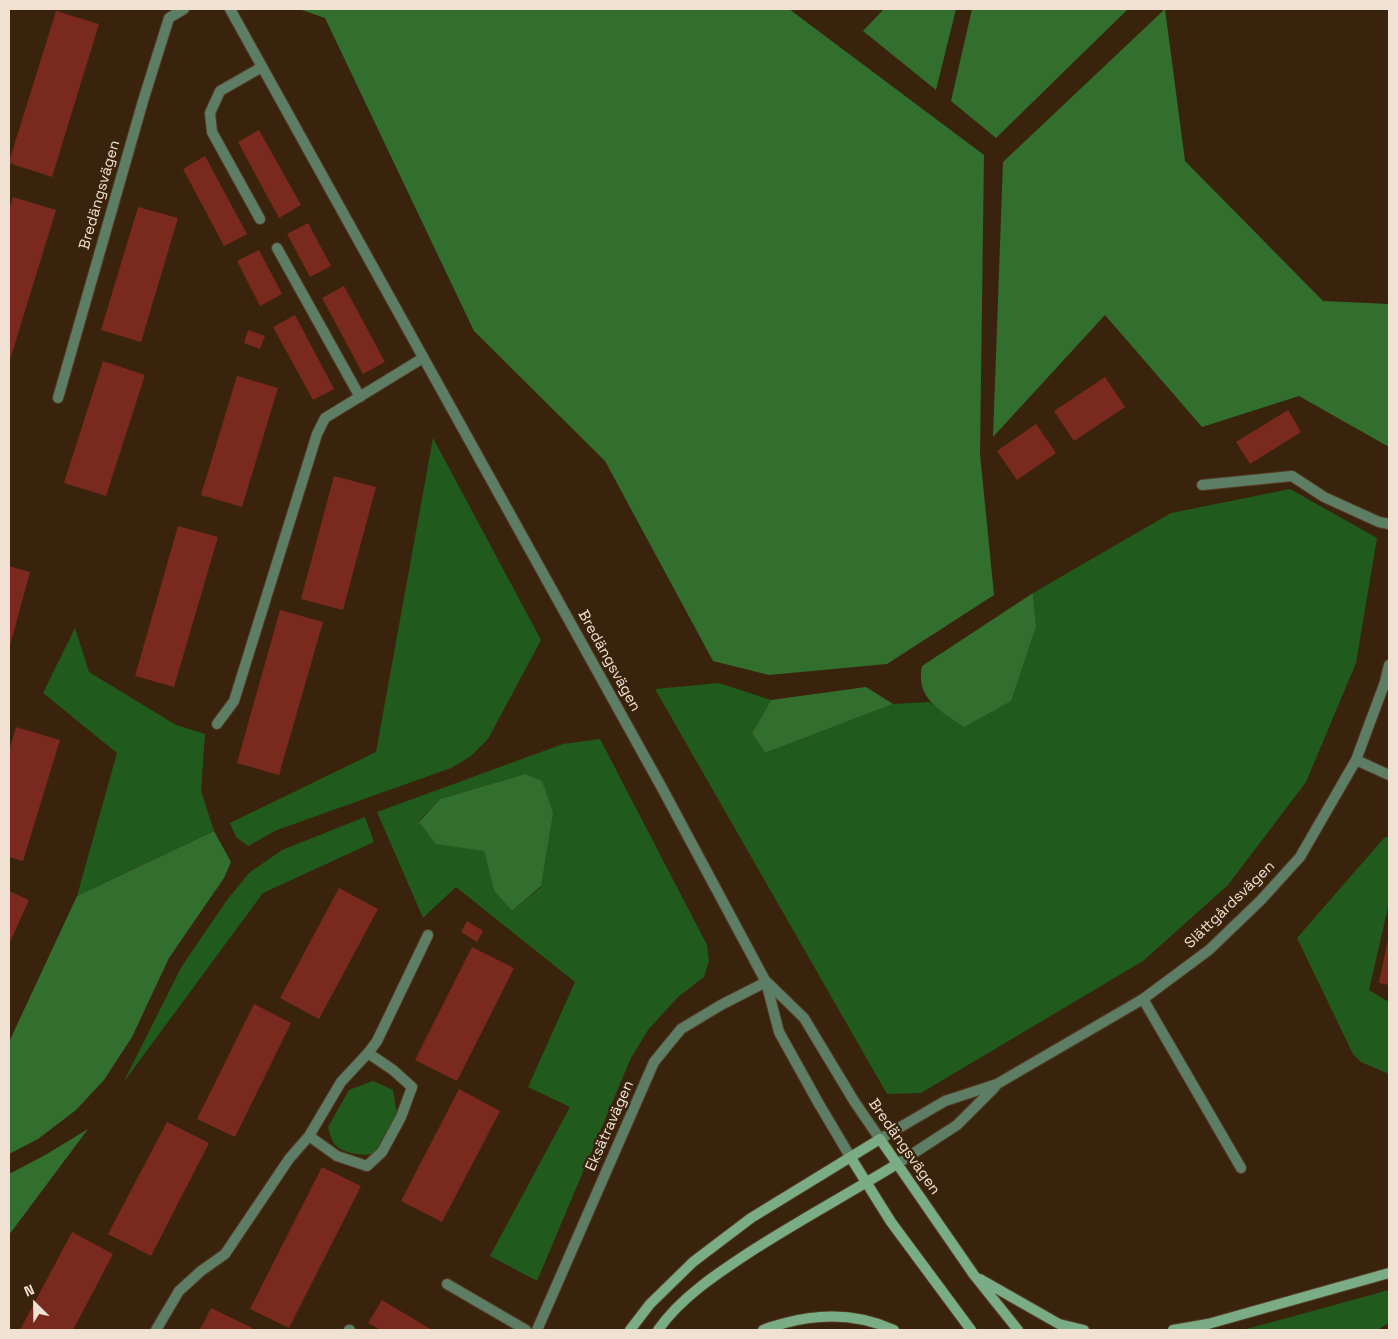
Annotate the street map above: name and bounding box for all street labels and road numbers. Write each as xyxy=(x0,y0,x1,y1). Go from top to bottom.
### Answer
street label: Bredängsvägen xyxy=(76,138,124,252)
street label: Bredängsvägen xyxy=(574,607,644,715)
street label: Slättgårdsvägen xyxy=(1181,857,1279,953)
street label: Eksätravägen xyxy=(582,1078,638,1174)
street label: Bredängsvägen xyxy=(864,1096,944,1198)

